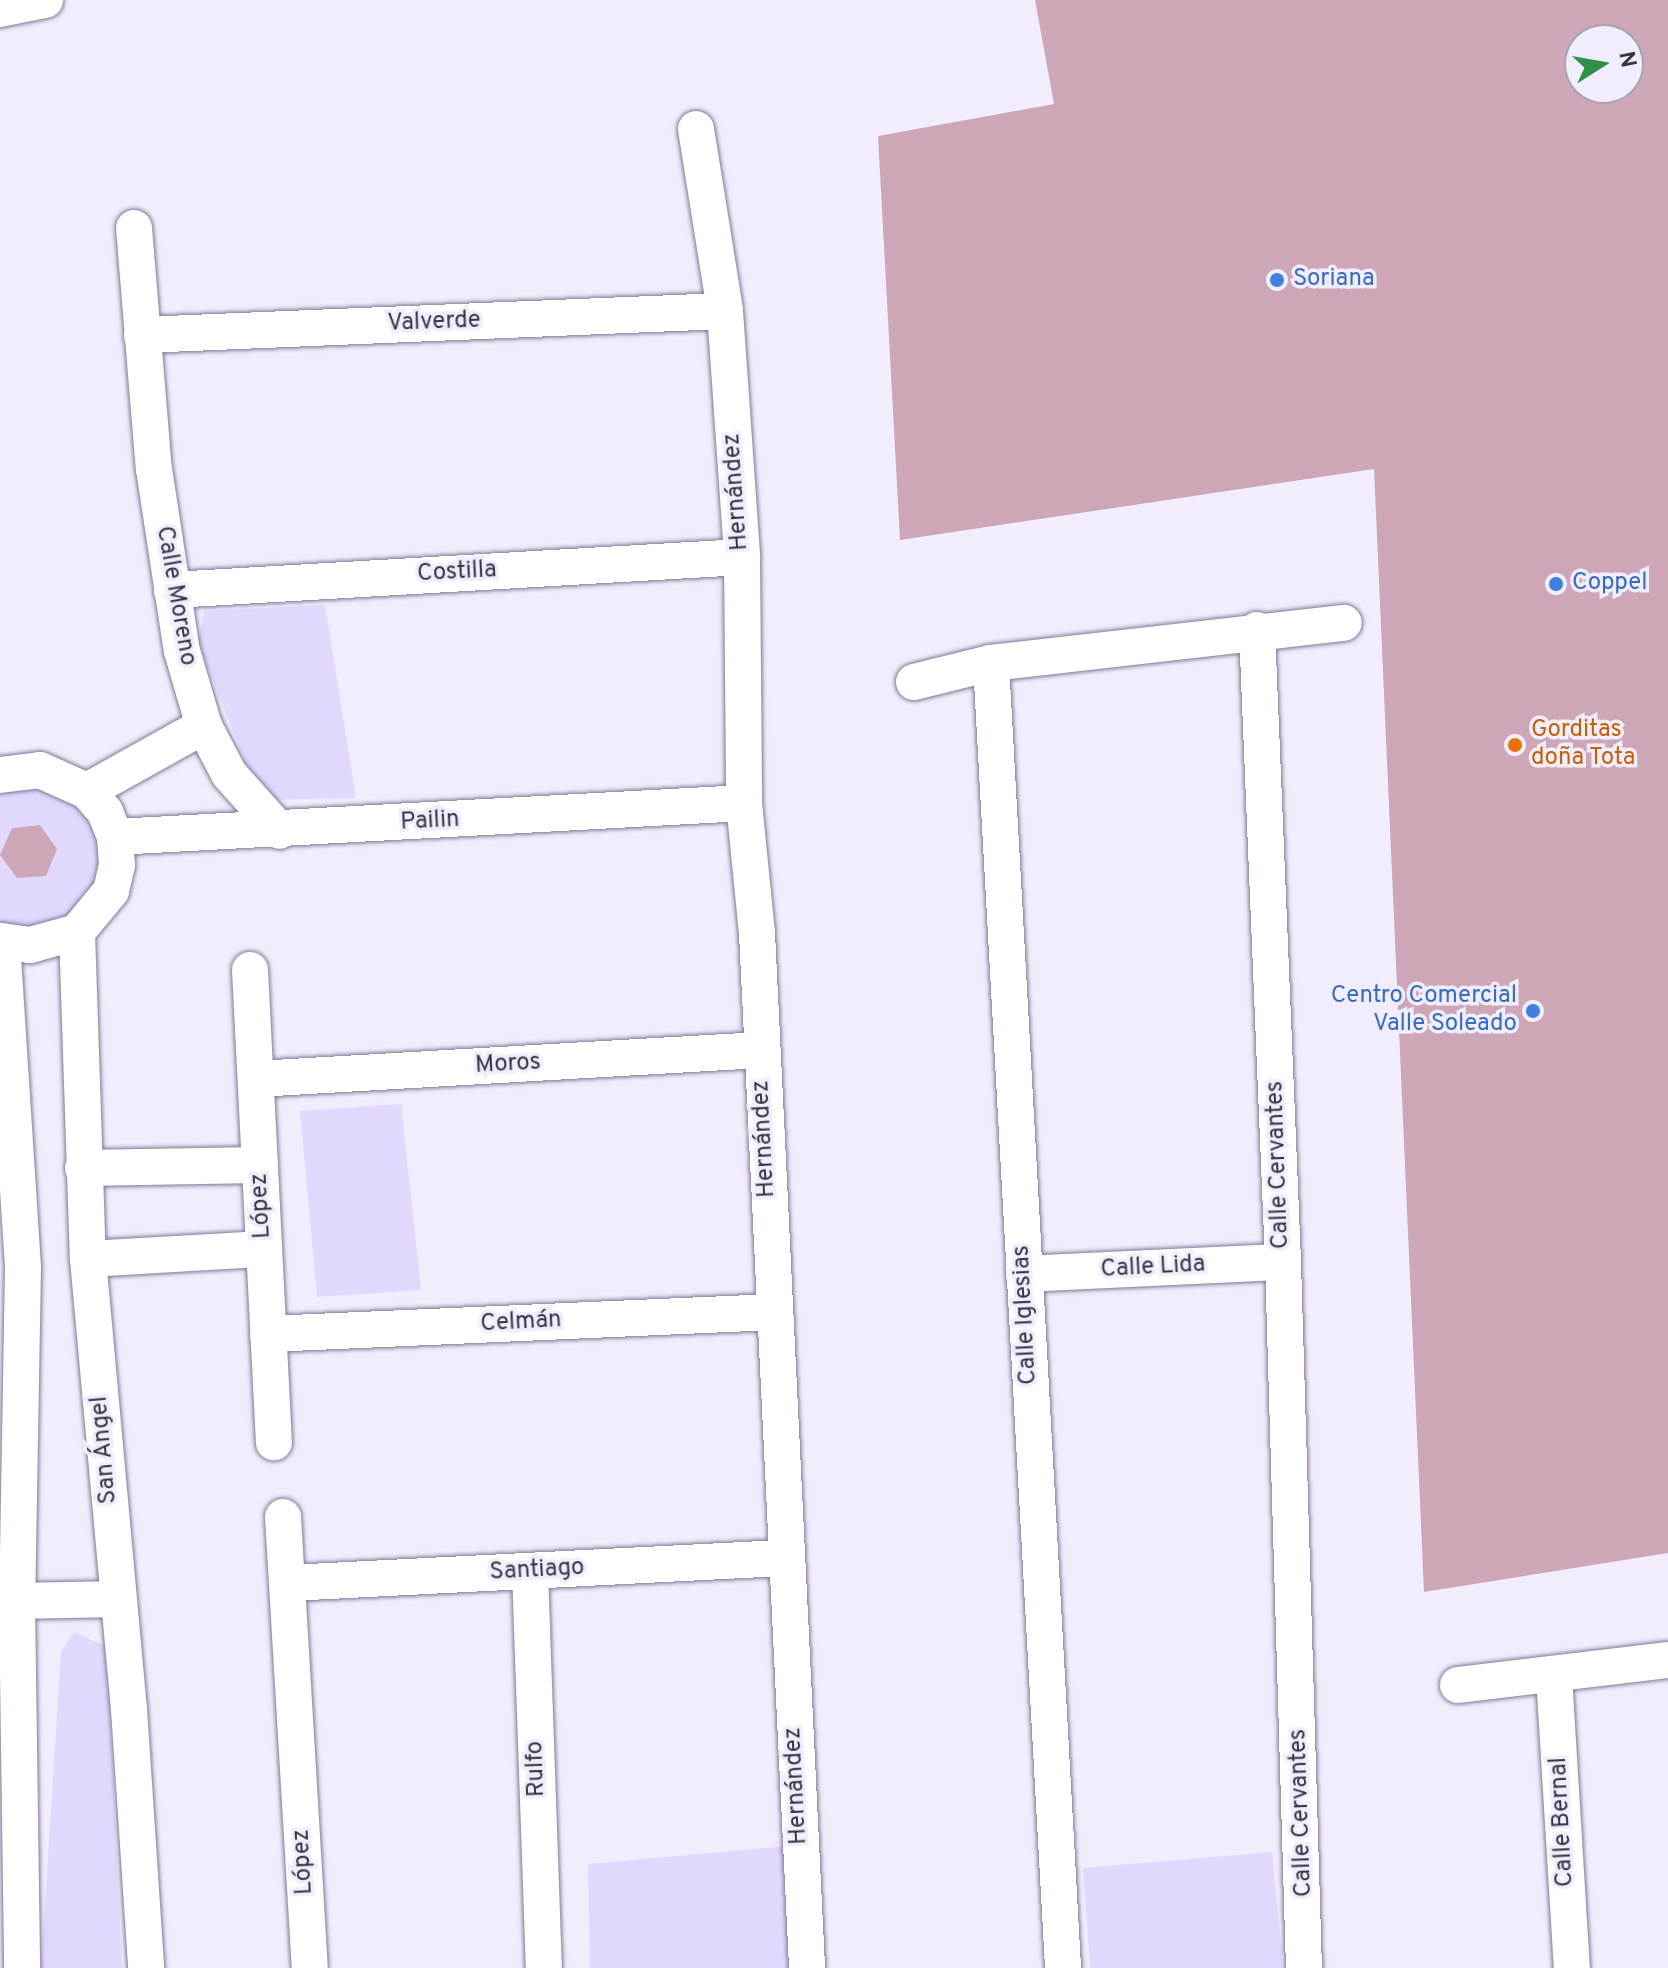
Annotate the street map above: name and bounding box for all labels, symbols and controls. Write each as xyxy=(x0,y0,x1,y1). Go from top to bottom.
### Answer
north arrow xyxy=(1564,24,1644,104)
text: N xyxy=(1611,49,1641,70)
place label: Soriana xyxy=(1293,266,1375,294)
marker: Soriana xyxy=(1268,271,1286,289)
street label: Valverde xyxy=(387,307,481,339)
street label: Hernández xyxy=(719,432,755,552)
street label: Calle Moreno xyxy=(149,524,201,668)
street label: Costilla xyxy=(416,557,498,589)
place label: Coppel xyxy=(1572,570,1648,598)
marker: Coppel xyxy=(1547,575,1565,593)
place label: Gorditas doña Tota xyxy=(1531,717,1636,773)
marker: Gorditas doña Tota xyxy=(1506,736,1524,754)
street label: Pailin xyxy=(400,806,460,838)
place label: Centro Comercial Valle Soleado xyxy=(1331,983,1517,1039)
marker: Centro Comercial Valle Soleado xyxy=(1524,1002,1542,1020)
street label: Moros xyxy=(474,1049,542,1081)
street label: Hernández xyxy=(748,1080,782,1198)
street label: Calle Cervantes xyxy=(1262,1080,1296,1250)
street label: López xyxy=(246,1173,278,1239)
street label: Calle Iglesias xyxy=(1008,1244,1044,1386)
street label: Calle Lida xyxy=(1100,1251,1206,1285)
street label: Celmán xyxy=(480,1306,562,1340)
street label: San Ángel xyxy=(86,1394,124,1506)
street label: Santiago xyxy=(489,1554,585,1588)
street label: Hernández xyxy=(780,1727,814,1845)
street label: Calle Cervantes xyxy=(1285,1728,1319,1898)
street label: Rulfo xyxy=(522,1740,552,1798)
street label: Calle Bernal xyxy=(1545,1756,1581,1888)
street label: López xyxy=(288,1829,320,1895)

